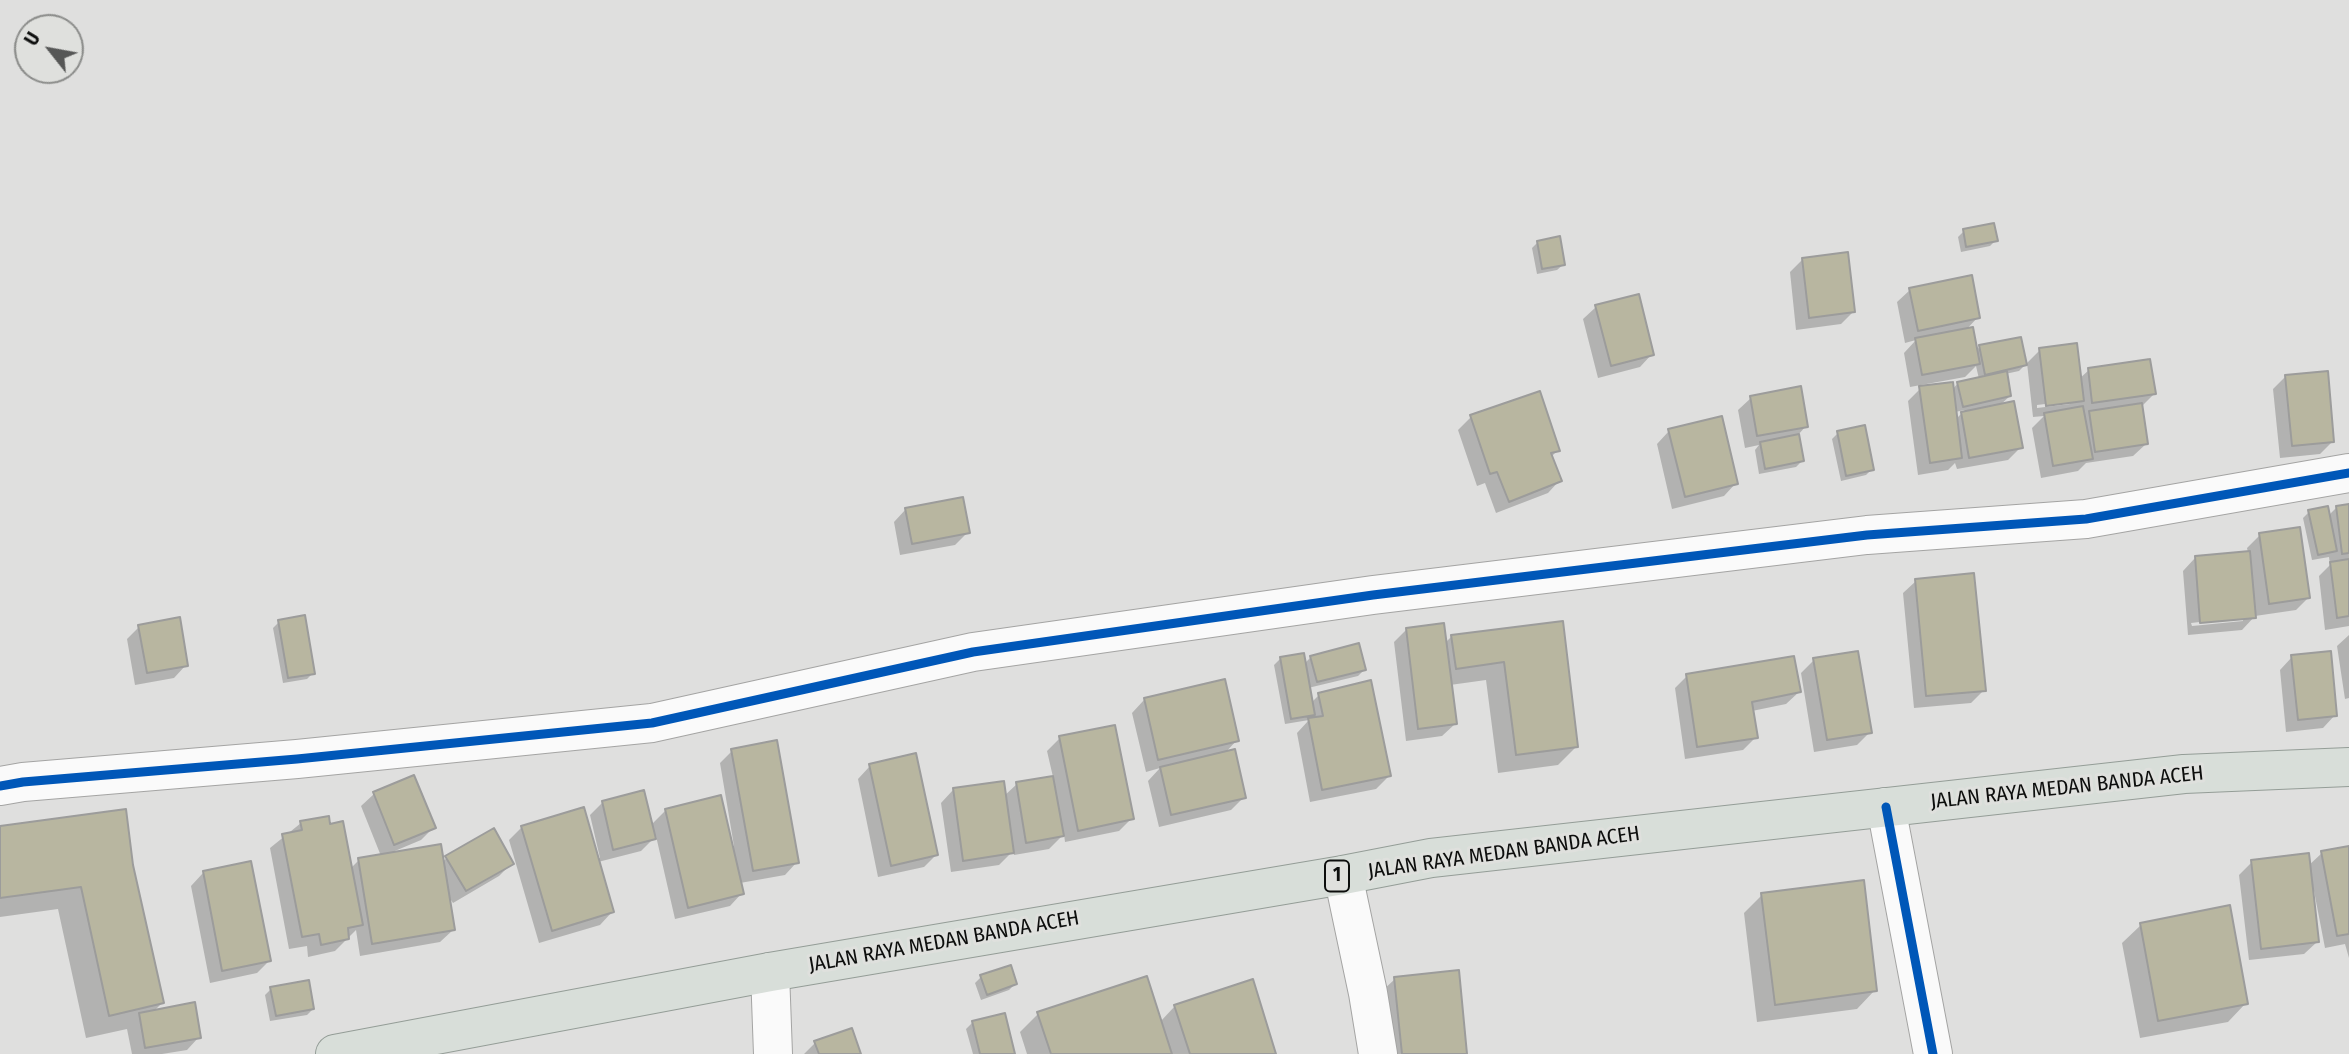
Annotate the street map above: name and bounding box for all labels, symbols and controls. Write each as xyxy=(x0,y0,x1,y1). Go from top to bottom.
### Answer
north arrow xyxy=(14,14,84,84)
text: U xyxy=(20,28,45,50)
street label: JALAN RAYA MEDAN BANDA ACEH xyxy=(1929,761,2205,815)
street label: JALAN RAYA MEDAN BANDA ACEH xyxy=(1366,821,1642,885)
road number: 1 xyxy=(1325,860,1349,891)
street label: JALAN RAYA MEDAN BANDA ACEH xyxy=(807,906,1081,978)

